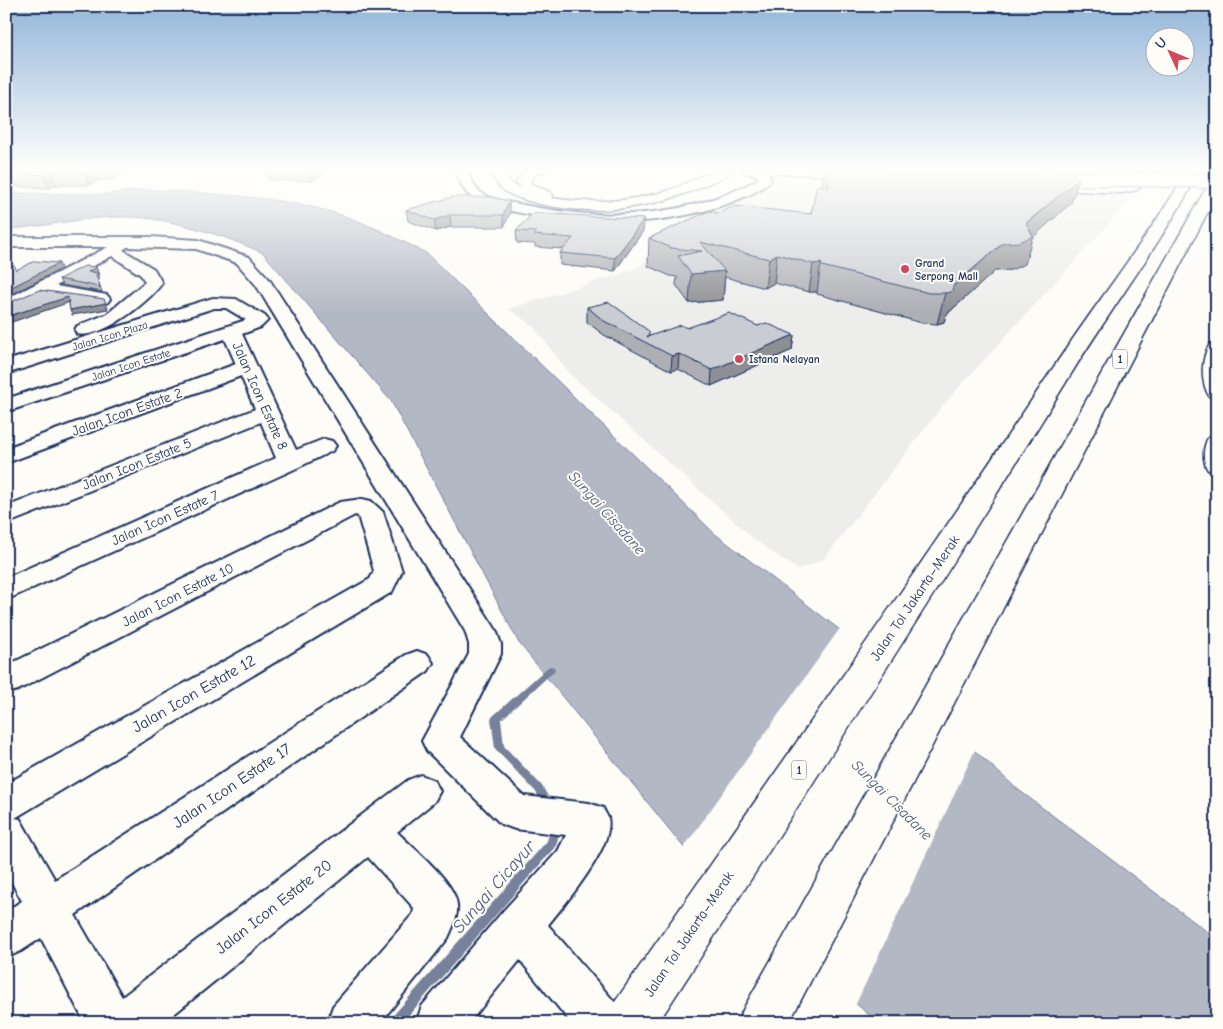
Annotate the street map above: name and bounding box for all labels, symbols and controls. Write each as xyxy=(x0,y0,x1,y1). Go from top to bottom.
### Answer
north arrow xyxy=(1146,28,1196,78)
text: U xyxy=(1152,34,1170,53)
place label: Grand Serpong Mall xyxy=(915,257,978,283)
marker: Grand Serpong Mall xyxy=(899,263,911,275)
street label: Jalan Icon Plaza xyxy=(71,318,149,354)
street label: Jalan Icon Estate 8 xyxy=(229,340,291,452)
street label: Jalan Icon Estate xyxy=(90,346,172,384)
road number: 1 xyxy=(1112,349,1128,368)
marker: Istana Nelayan xyxy=(733,353,745,365)
place label: Istana Nelayan xyxy=(749,353,820,366)
street label: Jalan Icon Estate 2 xyxy=(70,384,184,440)
street label: Jalan Icon Estate 5 xyxy=(80,434,194,494)
water label: Sungai Cisadane xyxy=(565,467,650,559)
street label: Jalan Icon Estate 7 xyxy=(109,487,222,549)
street label: Jalan Tol Jakarta–Merak xyxy=(867,532,963,664)
street label: Jalan Icon Estate 10 xyxy=(119,560,237,630)
street label: Jalan Icon Estate 12 xyxy=(129,651,259,737)
street label: Jalan Icon Estate 17 xyxy=(170,740,295,832)
water label: Sungai Cisadane xyxy=(848,756,936,844)
road number: 1 xyxy=(792,760,806,780)
water label: Sungai Cicayur xyxy=(448,836,540,938)
street label: Jalan Icon Estate 20 xyxy=(212,856,336,958)
street label: Jalan Tol Jakarta–Merak xyxy=(641,868,737,1000)

